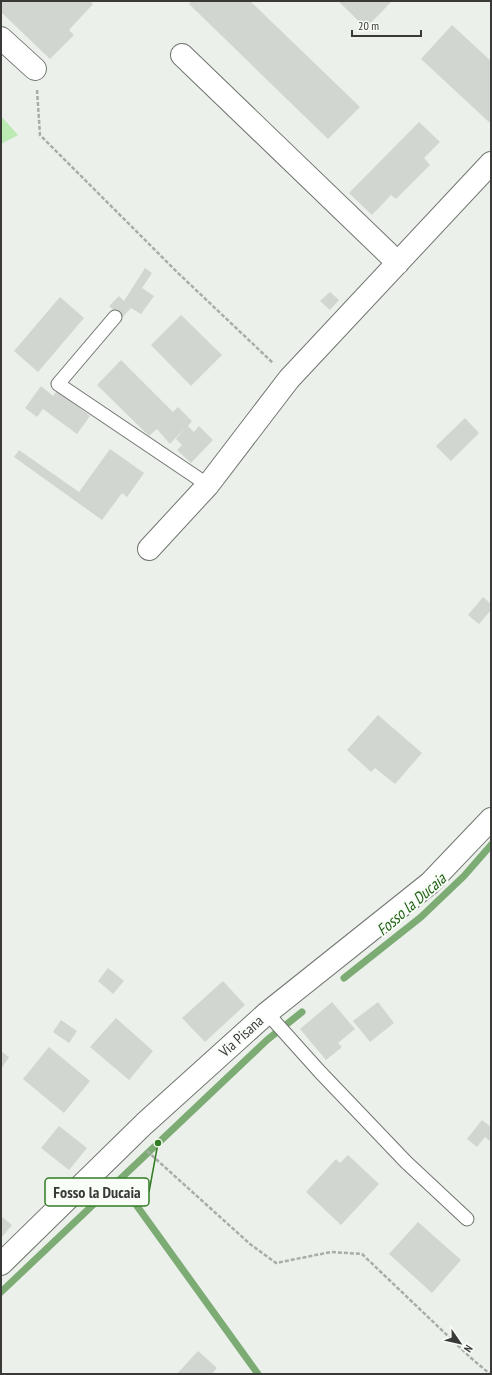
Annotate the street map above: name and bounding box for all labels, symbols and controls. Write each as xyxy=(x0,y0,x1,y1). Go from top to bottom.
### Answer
scale bar xyxy=(352,12,421,38)
text: 20 m xyxy=(358,18,379,33)
water label: Fosso la Ducaia xyxy=(372,867,451,940)
street label: Via Pisana xyxy=(214,1011,267,1061)
callout: Fosso la Ducaia xyxy=(45,1178,149,1206)
text: Fosso la Ducaia xyxy=(53,1182,141,1202)
north arrow xyxy=(440,1323,480,1363)
text: N xyxy=(461,1342,476,1355)

